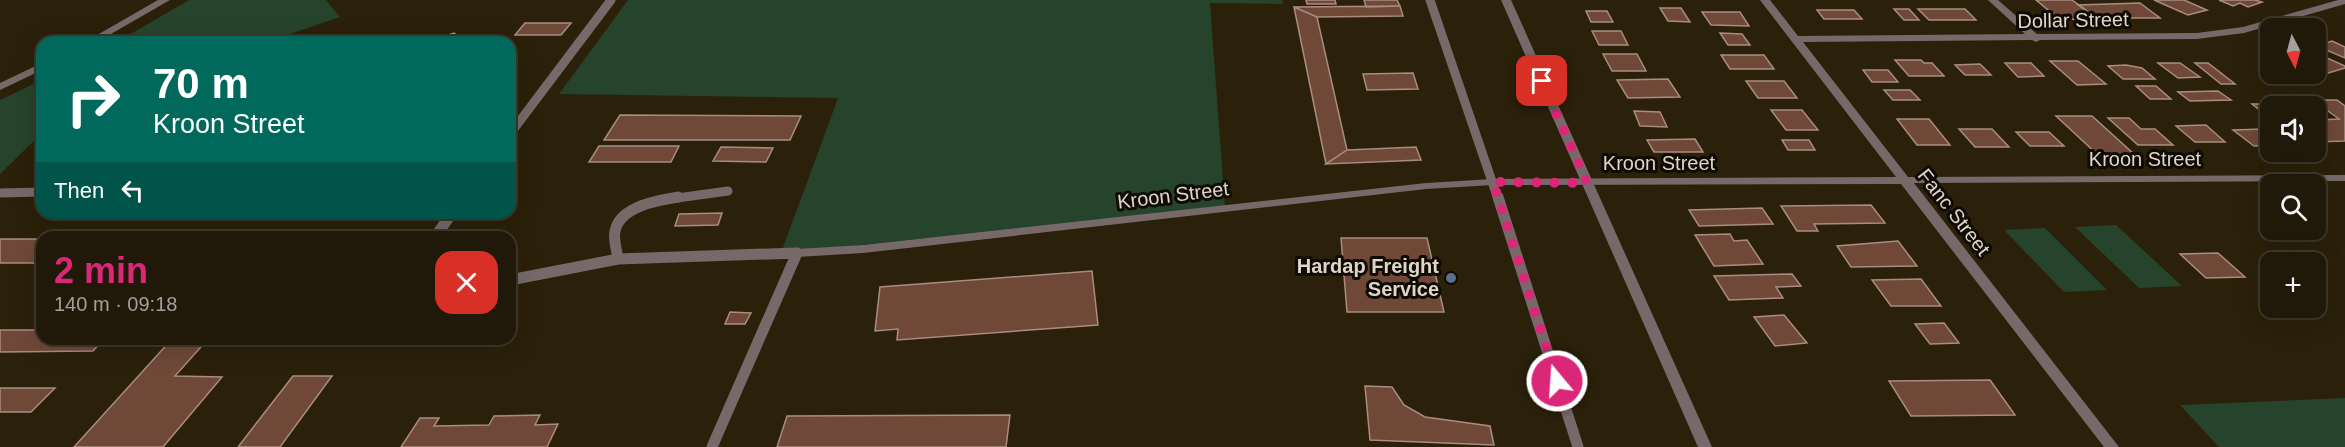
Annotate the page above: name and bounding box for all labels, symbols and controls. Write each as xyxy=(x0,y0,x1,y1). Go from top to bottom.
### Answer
street label: Dollar Street xyxy=(2017,8,2129,32)
north arrow xyxy=(2260,18,2326,84)
map controls xyxy=(2260,18,2326,318)
pin xyxy=(1516,55,1567,106)
icon: right xyxy=(54,60,132,138)
text: 70 m xyxy=(153,60,249,107)
icon: arrive xyxy=(1525,64,1558,97)
button: sound xyxy=(2260,96,2326,162)
text: Kroon Street xyxy=(153,109,305,139)
street label: Kroon Street xyxy=(2089,148,2202,170)
street label: Kroon Street xyxy=(1603,152,1716,174)
street label: Fanc Street xyxy=(1914,164,1995,260)
icon: left xyxy=(116,174,149,207)
button: search xyxy=(2260,174,2326,240)
street label: Kroon Street xyxy=(1116,177,1230,213)
text: Then xyxy=(54,178,104,203)
text: 2 min xyxy=(54,250,148,291)
button: close xyxy=(435,251,498,314)
button: + xyxy=(2260,252,2326,318)
place label: Hardap Freight Service xyxy=(1297,255,1439,300)
marker: Hardap Freight Service xyxy=(1444,271,1458,285)
text: 140 m · 09:18 xyxy=(54,293,177,315)
position arrow xyxy=(1525,349,1589,413)

